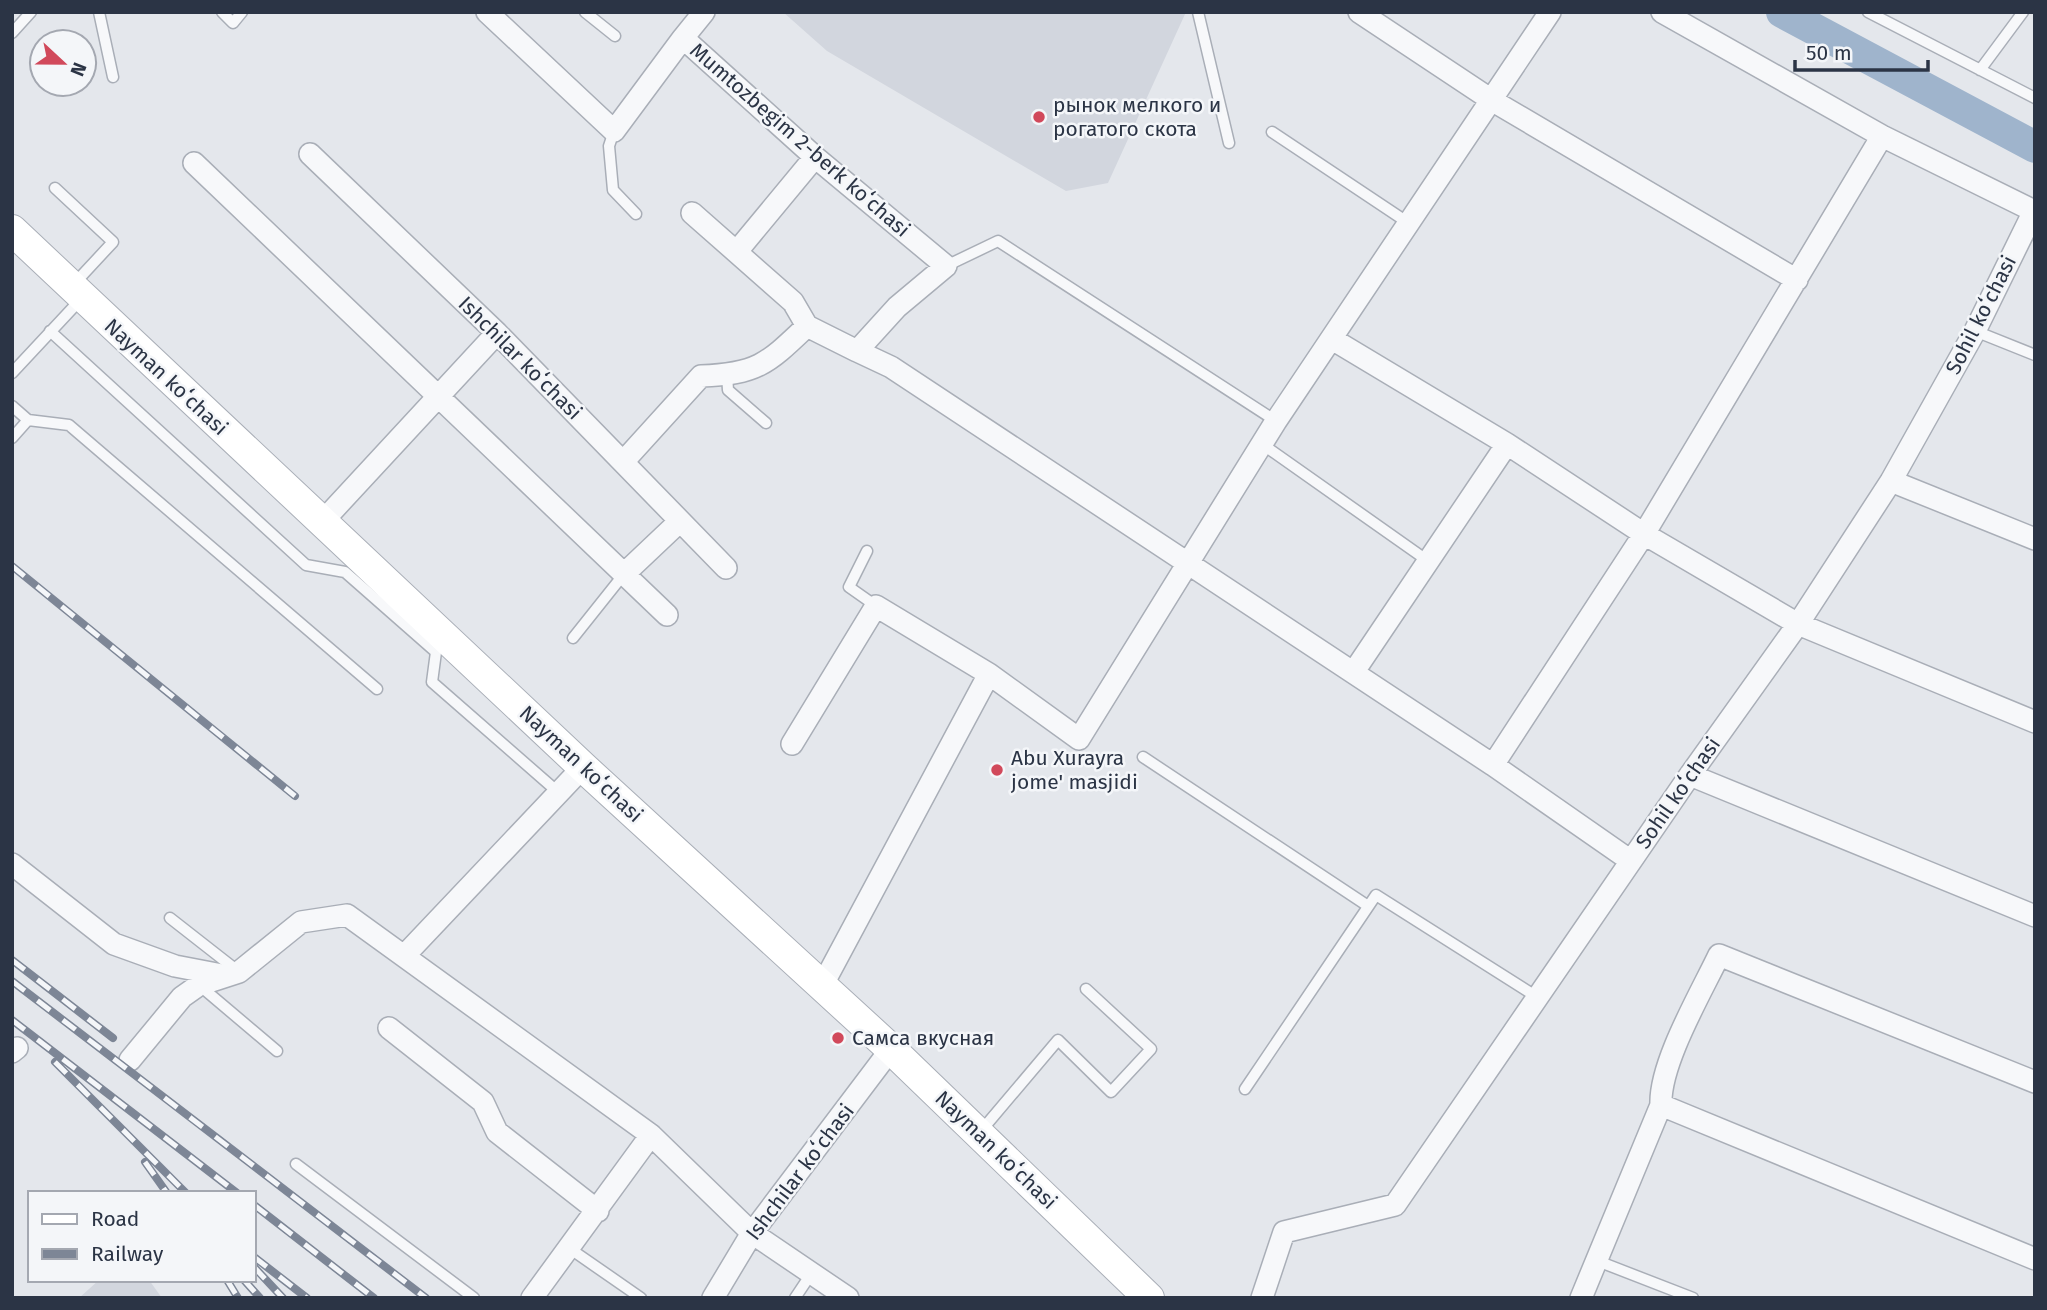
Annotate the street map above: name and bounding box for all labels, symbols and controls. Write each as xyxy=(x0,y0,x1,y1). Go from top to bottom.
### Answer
north arrow xyxy=(28,28,98,98)
scale bar xyxy=(1795,28,1928,72)
street label: Mumtozbegim 2-berk koʻchasi xyxy=(685,37,915,243)
text: 50 m xyxy=(1806,40,1852,66)
text: N xyxy=(65,59,91,79)
place label: рынок мелкого и рогатого скота xyxy=(1053,92,1221,142)
marker: рынок мелкого и рогатого скота xyxy=(1031,109,1047,125)
street label: Sohil koʻchasi xyxy=(1940,251,2022,379)
street label: Ishchilar koʻchasi xyxy=(453,291,587,425)
street label: Nayman koʻchasi xyxy=(99,313,233,441)
street label: Nayman koʻchasi xyxy=(514,700,648,828)
street label: Sohil koʻchasi xyxy=(1630,732,1726,854)
place label: Abu Xurayra jome' masjidi xyxy=(1010,745,1138,795)
marker: Abu Xurayra jome' masjidi xyxy=(989,762,1005,778)
place label: Самса вкусная xyxy=(852,1025,994,1051)
marker: Самса вкусная xyxy=(830,1030,846,1046)
street label: Nayman koʻchasi xyxy=(930,1085,1062,1215)
street label: Ishchilar koʻchasi xyxy=(740,1099,860,1245)
legend xyxy=(28,1191,256,1282)
text: Road xyxy=(91,1206,139,1232)
text: Railway xyxy=(91,1241,164,1267)

